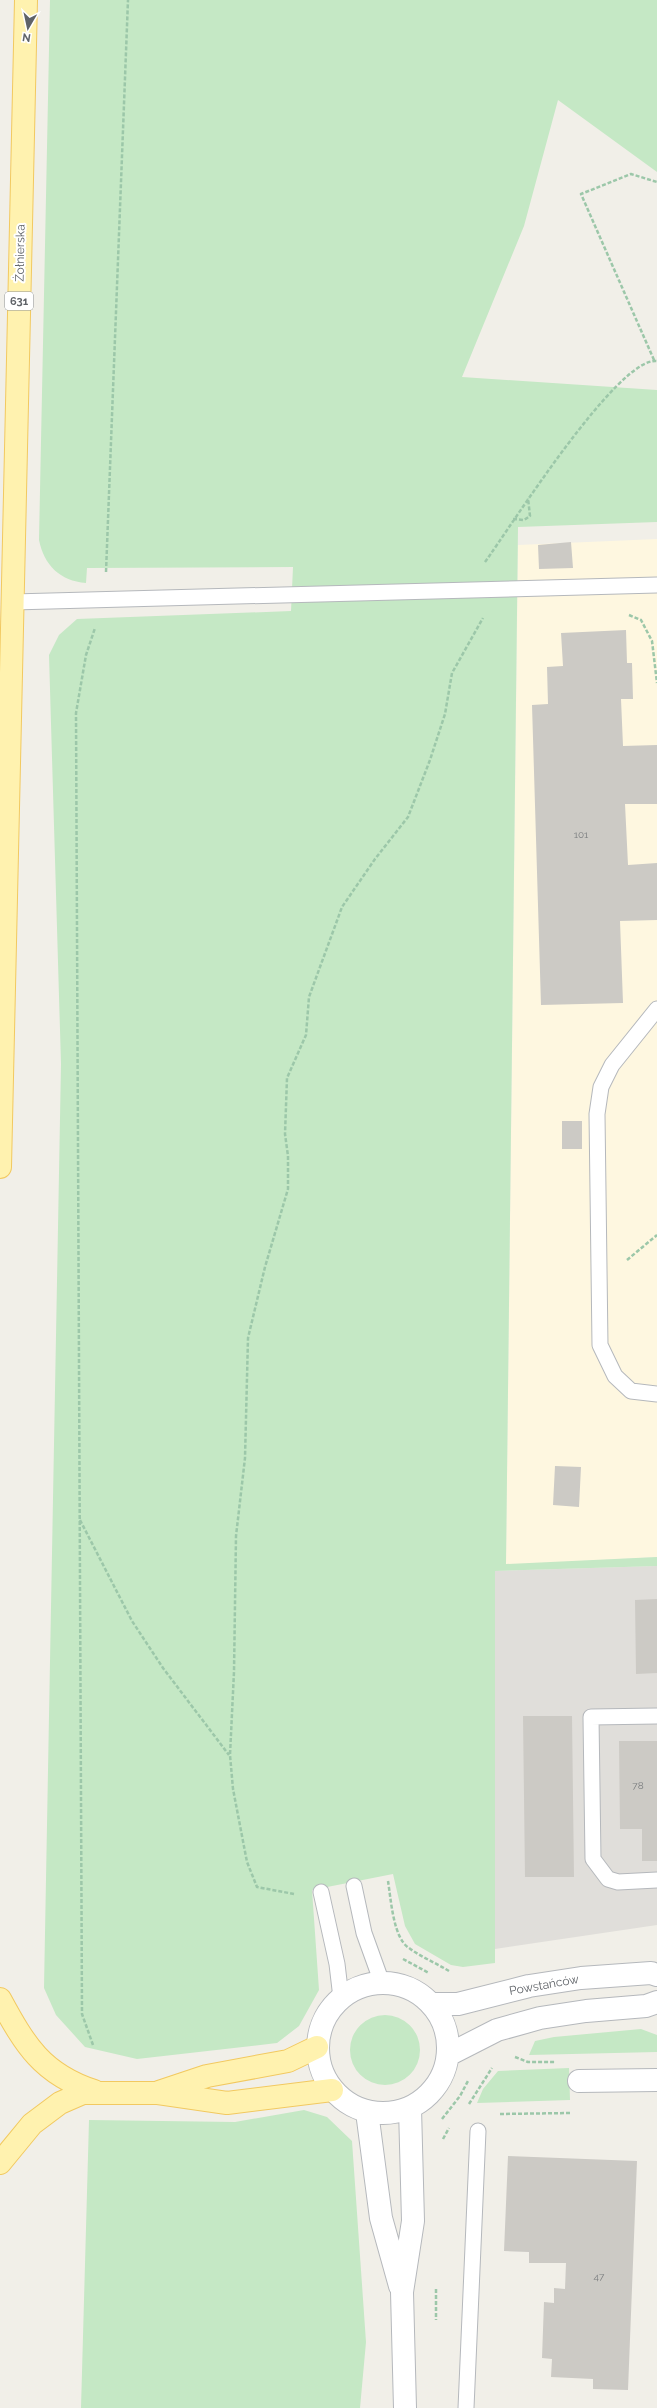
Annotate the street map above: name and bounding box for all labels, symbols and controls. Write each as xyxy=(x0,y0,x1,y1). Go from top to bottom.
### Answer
north arrow xyxy=(8,8,48,48)
text: N xyxy=(21,30,32,44)
street label: Żołnierska xyxy=(12,224,28,282)
road number: 631 xyxy=(5,292,33,310)
house number: 101 xyxy=(574,829,589,840)
house number: 78 xyxy=(632,1780,644,1791)
street label: Powstańców xyxy=(508,1972,580,1998)
house number: 47 xyxy=(594,2271,605,2282)

